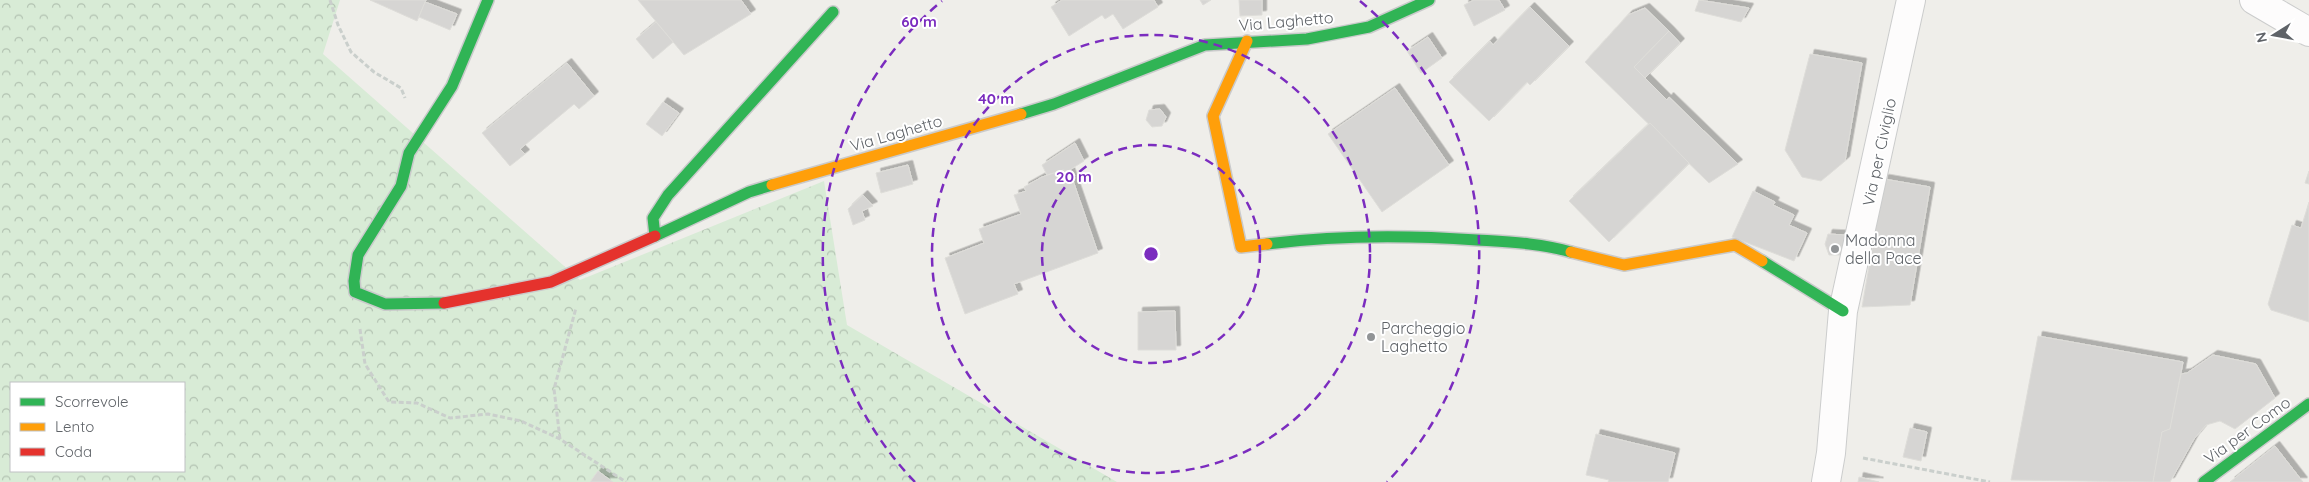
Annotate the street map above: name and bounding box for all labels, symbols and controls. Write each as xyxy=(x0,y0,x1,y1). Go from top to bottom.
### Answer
street label: Via Laghetto xyxy=(1238,7,1334,35)
north arrow xyxy=(2249,10,2299,60)
text: 60 m xyxy=(901,12,937,31)
text: N xyxy=(2251,31,2271,44)
text: 40 m xyxy=(978,89,1014,108)
street label: Via per Civiglio xyxy=(1858,96,1900,208)
street label: Via Laghetto xyxy=(848,110,944,156)
text: 20 m xyxy=(1056,167,1092,186)
place label: Madonna della Pace xyxy=(1845,230,1922,268)
marker: Madonna della Pace xyxy=(1829,243,1841,255)
centre of rings xyxy=(1142,245,1160,263)
place label: Parcheggio Laghetto xyxy=(1381,318,1465,356)
marker: Parcheggio Laghetto xyxy=(1365,331,1377,343)
legend xyxy=(10,382,185,472)
text: Scorrevole xyxy=(55,392,129,411)
street label: Via per Como xyxy=(2200,392,2294,468)
text: Lento xyxy=(55,417,94,436)
text: Coda xyxy=(55,442,92,461)

